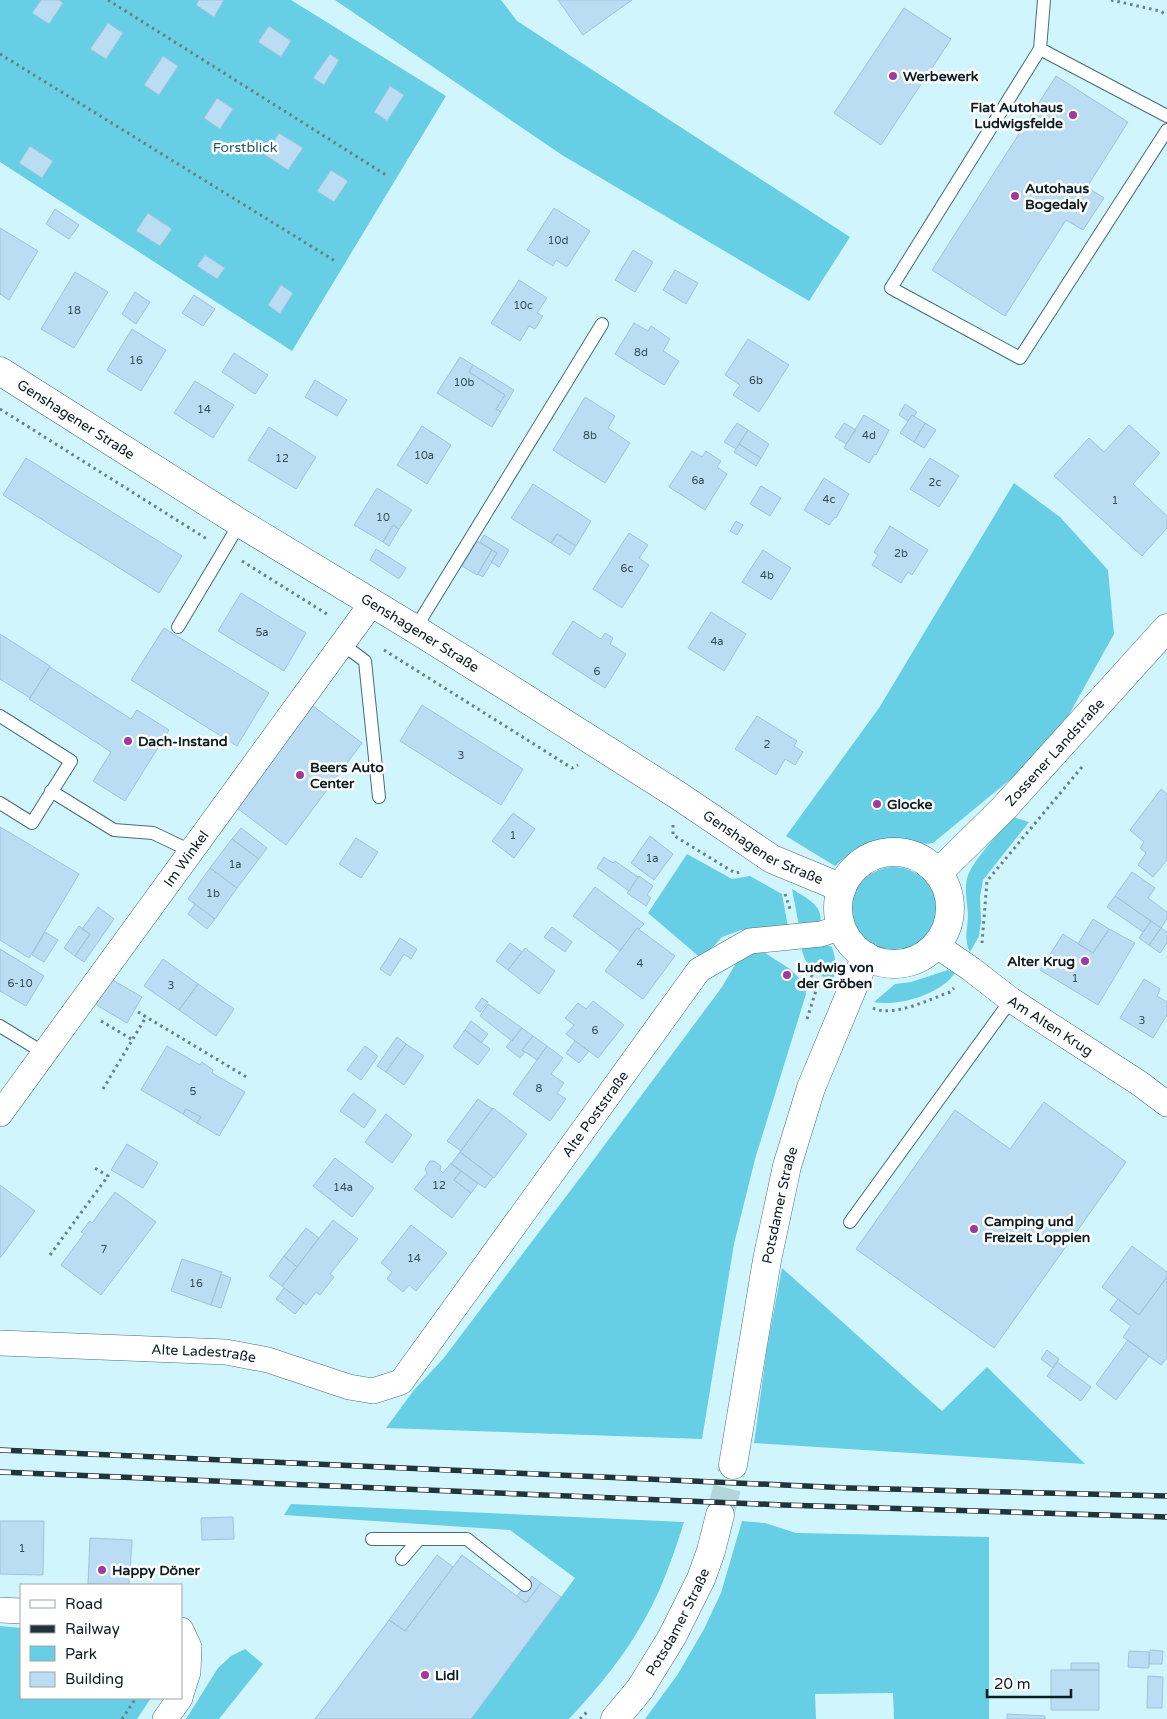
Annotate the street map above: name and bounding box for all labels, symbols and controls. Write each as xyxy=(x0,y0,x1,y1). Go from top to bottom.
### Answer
place label: Werbewerk xyxy=(903,68,979,85)
marker: Werbewerk xyxy=(887,70,899,82)
place label: Fiat Autohaus Ludwigsfelde xyxy=(970,99,1063,132)
marker: Fiat Autohaus Ludwigsfelde xyxy=(1067,109,1079,121)
park label: Forstblick xyxy=(213,139,278,156)
place label: Autohaus Bogedaly xyxy=(1025,180,1089,213)
marker: Autohaus Bogedaly xyxy=(1009,190,1021,202)
house number: 10d xyxy=(548,234,568,247)
house number: 10c xyxy=(513,299,533,312)
house number: 18 xyxy=(67,304,81,317)
house number: 8d xyxy=(634,346,648,359)
house number: 16 xyxy=(129,354,143,367)
house number: 6b xyxy=(749,374,763,387)
street label: Genshagener Straße xyxy=(14,376,138,463)
house number: 10b xyxy=(454,376,474,389)
house number: 14 xyxy=(197,403,211,416)
house number: 8b xyxy=(583,429,597,442)
house number: 4d xyxy=(862,429,876,442)
house number: 10a xyxy=(414,449,434,462)
house number: 12 xyxy=(275,452,289,465)
house number: 6a xyxy=(691,474,705,487)
house number: 2c xyxy=(929,476,942,489)
house number: 4c xyxy=(823,493,836,506)
house number: 1 xyxy=(1112,494,1118,507)
house number: 10 xyxy=(376,511,390,524)
house number: 2b xyxy=(894,547,908,560)
house number: 6c xyxy=(621,562,634,575)
house number: 4b xyxy=(760,569,774,582)
street label: Genshagener Straße xyxy=(358,590,482,676)
house number: 5a xyxy=(255,626,269,639)
house number: 4a xyxy=(710,635,724,648)
house number: 6 xyxy=(594,665,601,678)
street label: Zossener Landstraße xyxy=(1002,695,1108,810)
place label: Dach-Instand xyxy=(138,733,228,750)
marker: Dach-Instand xyxy=(122,735,134,747)
house number: 2 xyxy=(764,738,771,751)
house number: 3 xyxy=(458,749,465,762)
place label: Beers Auto Center xyxy=(310,759,384,792)
marker: Beers Auto Center xyxy=(294,769,306,781)
place label: Glocke xyxy=(887,796,933,813)
marker: Glocke xyxy=(871,798,883,810)
street label: Genshagener Straße xyxy=(700,807,826,888)
street label: Im Winkel xyxy=(160,827,212,890)
house number: 1 xyxy=(510,829,516,842)
house number: 1a xyxy=(645,852,659,865)
house number: 1a xyxy=(228,858,242,871)
house number: 1b xyxy=(206,887,220,900)
place label: Alter Krug xyxy=(1007,953,1075,970)
marker: Alter Krug xyxy=(1079,955,1091,967)
house number: 4 xyxy=(637,957,644,970)
place label: Ludwig von der Gröben xyxy=(797,959,874,992)
marker: Ludwig von der Gröben xyxy=(781,969,793,981)
house number: 1 xyxy=(1072,972,1078,985)
house number: 6-10 xyxy=(7,977,33,990)
house number: 3 xyxy=(168,979,175,992)
street label: Am Alten Krug xyxy=(1004,992,1096,1060)
house number: 3 xyxy=(1139,1014,1146,1027)
house number: 6 xyxy=(592,1024,599,1037)
street label: Alte Poststraße xyxy=(559,1068,632,1161)
house number: 8 xyxy=(536,1082,543,1095)
house number: 5 xyxy=(190,1085,197,1098)
street label: Potsdamer Straße xyxy=(758,1145,801,1265)
house number: 12 xyxy=(432,1179,446,1192)
house number: 14a xyxy=(333,1181,353,1194)
place label: Camping und Freizeit Loppien xyxy=(984,1213,1090,1246)
marker: Camping und Freizeit Loppien xyxy=(968,1223,980,1235)
house number: 7 xyxy=(101,1243,108,1256)
house number: 14 xyxy=(407,1252,421,1265)
house number: 16 xyxy=(189,1277,203,1290)
street label: Alte Ladestraße xyxy=(151,1341,257,1367)
house number: 1 xyxy=(19,1542,25,1555)
place label: Happy Döner xyxy=(112,1562,200,1579)
marker: Happy Döner xyxy=(96,1564,108,1576)
street label: Potsdamer Straße xyxy=(642,1566,713,1679)
legend xyxy=(20,1584,182,1699)
text: Road xyxy=(65,1595,103,1613)
text: Railway xyxy=(65,1620,120,1638)
text: Park xyxy=(65,1645,97,1663)
scale bar xyxy=(987,1666,1071,1698)
place label: Lidl xyxy=(435,1667,459,1684)
marker: Lidl xyxy=(419,1669,431,1681)
text: Building xyxy=(65,1670,124,1688)
text: 20 m xyxy=(994,1675,1031,1693)

